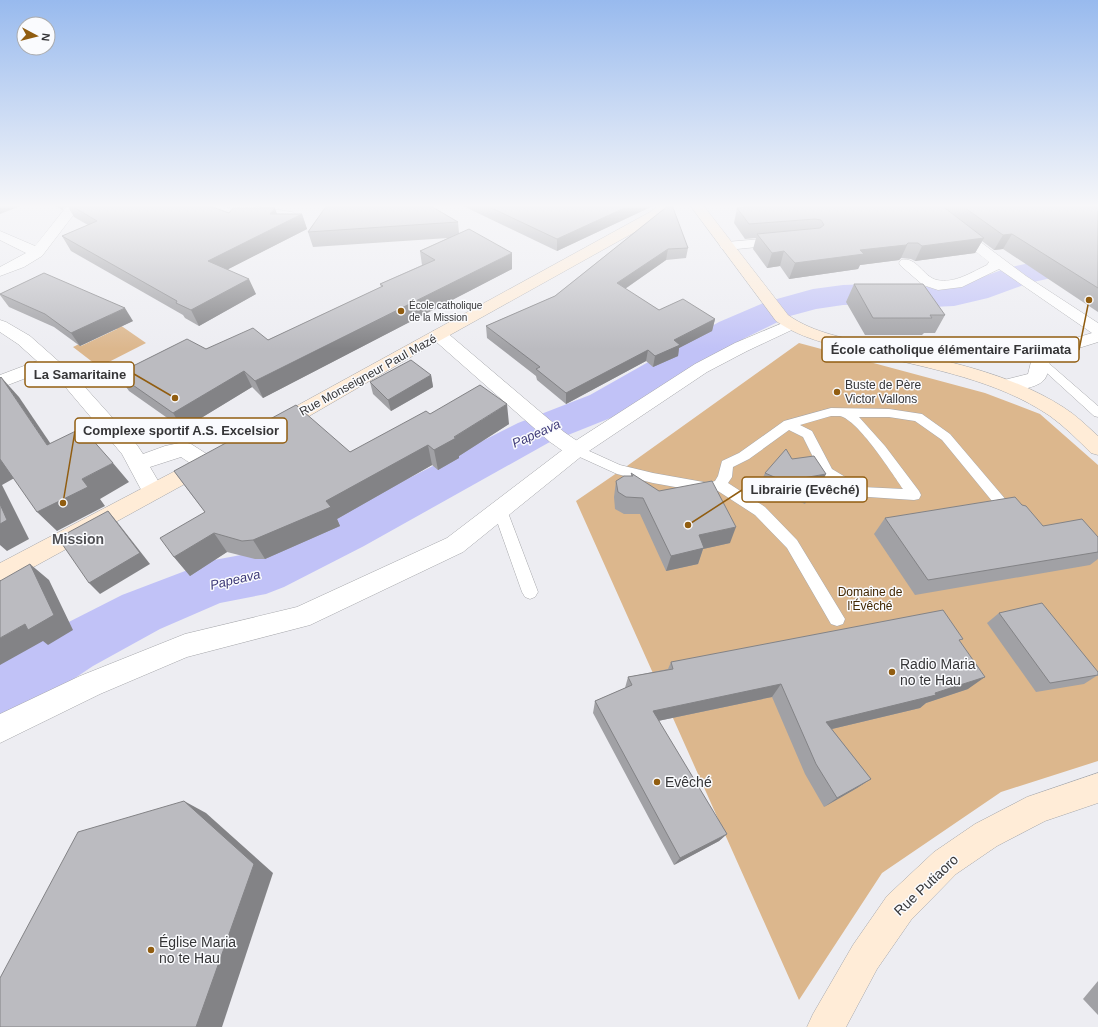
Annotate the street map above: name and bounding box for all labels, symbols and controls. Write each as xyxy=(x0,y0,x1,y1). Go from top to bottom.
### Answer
north arrow xyxy=(16,16,56,56)
text: N xyxy=(39,33,52,42)
place label: École catholique de la Mission xyxy=(409,299,483,323)
marker: École catholique de la Mission xyxy=(396,306,406,316)
street label: Rue Monseigneur Paul Mazé xyxy=(297,331,439,419)
callout: École catholique élémentaire Fariimata xyxy=(822,337,1079,362)
text: École catholique élémentaire Fariimata xyxy=(831,342,1072,357)
callout: La Samaritaine xyxy=(25,362,134,387)
text: La Samaritaine xyxy=(34,367,126,382)
place label: Buste de Père Victor Vallons xyxy=(845,378,921,406)
marker: Buste de Père Victor Vallons xyxy=(832,387,842,397)
water label: Papeava xyxy=(510,416,563,451)
callout: Complexe sportif A.S. Excelsior xyxy=(75,418,287,443)
text: Complexe sportif A.S. Excelsior xyxy=(83,423,279,438)
callout: Librairie (Evêché) xyxy=(742,477,867,502)
text: Librairie (Evêché) xyxy=(750,482,860,497)
district label: Mission xyxy=(52,531,104,547)
water label: Papeava xyxy=(208,566,262,593)
park label: Domaine de l'Évêché xyxy=(838,585,903,613)
place label: Radio Maria no te Hau xyxy=(900,656,976,688)
marker: Radio Maria no te Hau xyxy=(887,667,897,677)
place label: Evêché xyxy=(665,774,712,790)
marker: Evêché xyxy=(652,777,662,787)
street label: Rue Putiaoro xyxy=(891,851,961,919)
place label: Église Maria no te Hau xyxy=(159,934,236,966)
marker: Église Maria no te Hau xyxy=(146,945,156,955)

